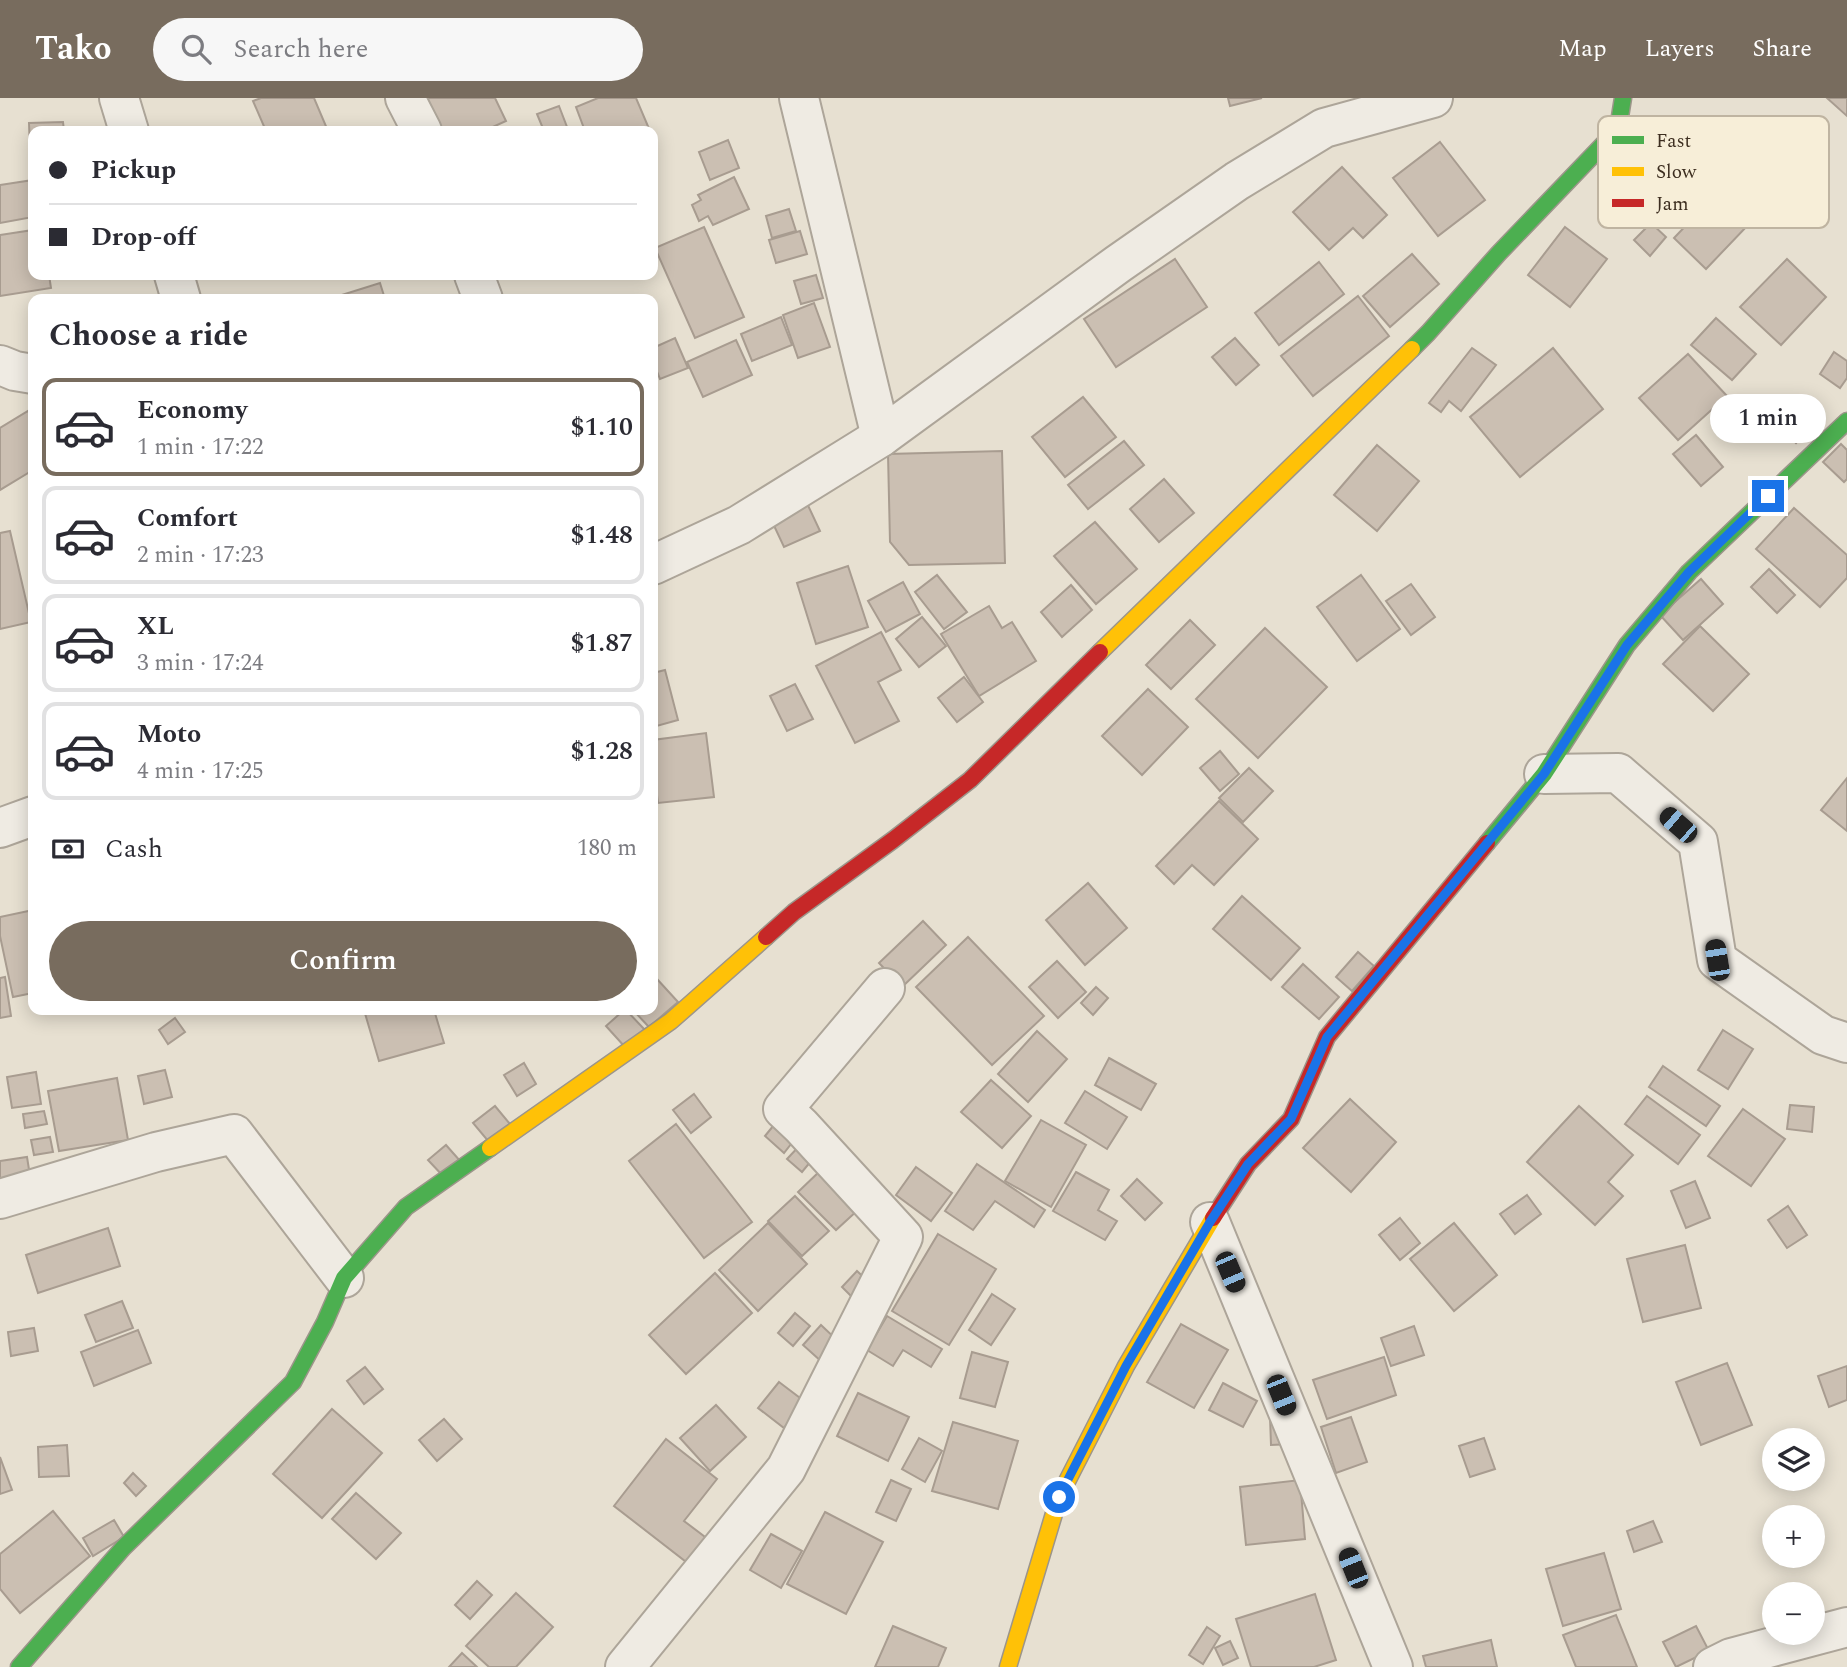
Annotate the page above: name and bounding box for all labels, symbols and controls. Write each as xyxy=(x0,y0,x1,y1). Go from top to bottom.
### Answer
search box xyxy=(153,18,643,81)
text: Tako xyxy=(35,24,111,74)
text: Search here xyxy=(233,29,368,69)
icon: search xyxy=(177,30,215,68)
text: Map xyxy=(1558,31,1607,67)
text: Layers xyxy=(1645,31,1715,67)
text: Share xyxy=(1753,31,1812,67)
legend xyxy=(1598,116,1829,228)
text: Fast xyxy=(1656,127,1692,156)
text: Pickup xyxy=(91,150,176,190)
text: Slow xyxy=(1656,158,1697,187)
text: Jam xyxy=(1656,190,1688,219)
text: Drop-off xyxy=(91,217,196,257)
text: Choose a ride xyxy=(49,311,248,360)
text: Economy xyxy=(137,390,247,430)
callout: 1 min xyxy=(1710,394,1826,444)
icon: car xyxy=(53,396,116,459)
text: 1 min xyxy=(1738,401,1798,436)
text: $1.10 xyxy=(570,407,633,447)
text: 1 min · 17:22 xyxy=(137,430,264,465)
route end xyxy=(1752,480,1784,512)
text: Comfort xyxy=(137,498,238,538)
icon: car xyxy=(53,504,116,567)
text: $1.48 xyxy=(570,515,633,555)
text: 2 min · 17:23 xyxy=(137,538,264,573)
text: XL xyxy=(137,606,174,646)
icon: car xyxy=(53,612,116,675)
text: $1.87 xyxy=(570,623,633,663)
text: 3 min · 17:24 xyxy=(137,646,264,681)
text: Moto xyxy=(137,714,201,754)
icon: car xyxy=(53,720,116,783)
text: $1.28 xyxy=(570,731,633,771)
text: 4 min · 17:25 xyxy=(137,754,264,789)
car xyxy=(1656,803,1701,847)
text: Cash xyxy=(105,829,163,869)
icon: cash xyxy=(49,830,87,868)
text: 180 m xyxy=(577,831,637,866)
button: Confirm xyxy=(49,921,637,1001)
car xyxy=(1704,938,1731,982)
car xyxy=(1213,1249,1248,1295)
car xyxy=(1264,1372,1299,1418)
map controls xyxy=(1762,1428,1825,1645)
button: layers xyxy=(1762,1428,1825,1491)
route start xyxy=(1043,1481,1075,1513)
button: + xyxy=(1762,1505,1825,1568)
car xyxy=(1336,1545,1371,1591)
button: − xyxy=(1762,1582,1825,1645)

